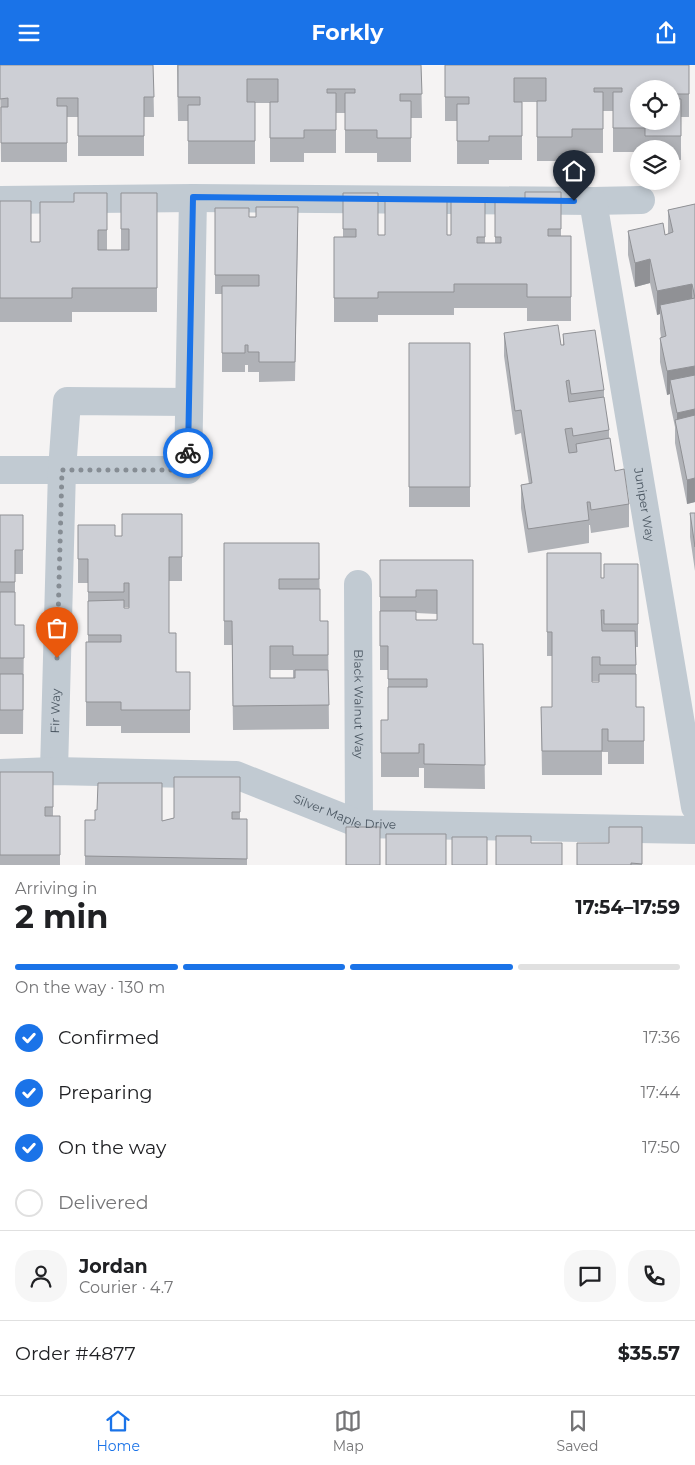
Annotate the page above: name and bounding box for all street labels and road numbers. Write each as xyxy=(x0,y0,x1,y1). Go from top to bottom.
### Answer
street label: Juniper Way xyxy=(631,465,658,543)
street label: Black Walnut Way xyxy=(351,649,367,759)
street label: Fir Way xyxy=(47,688,63,734)
street label: Silver Maple Drive xyxy=(291,791,396,832)

